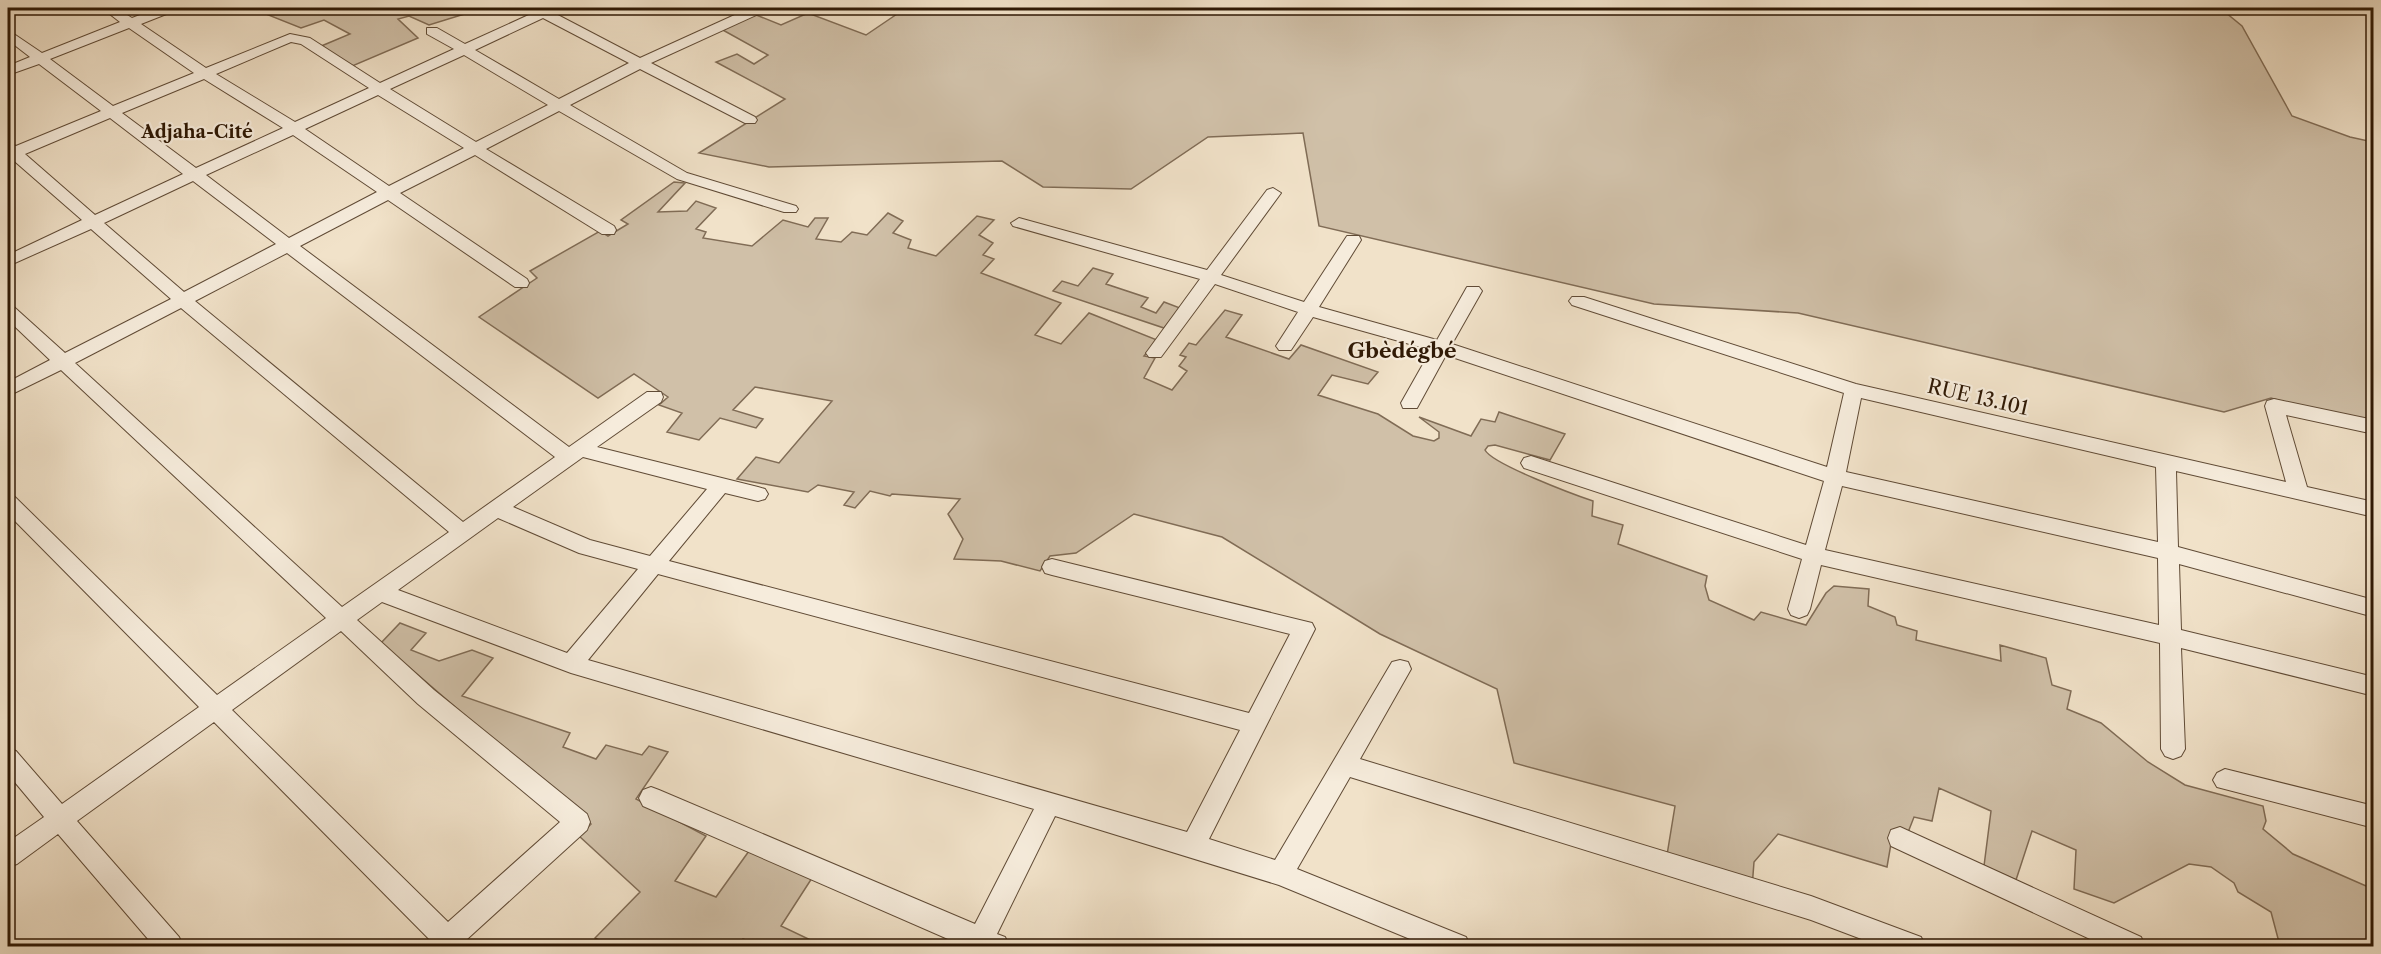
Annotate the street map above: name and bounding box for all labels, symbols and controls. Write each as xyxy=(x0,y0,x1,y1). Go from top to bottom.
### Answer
district label: Adjaha-Cité xyxy=(140,121,253,143)
district label: Gbèdégbé xyxy=(1348,338,1456,363)
street label: RUE 13.101 xyxy=(1925,374,2031,420)

